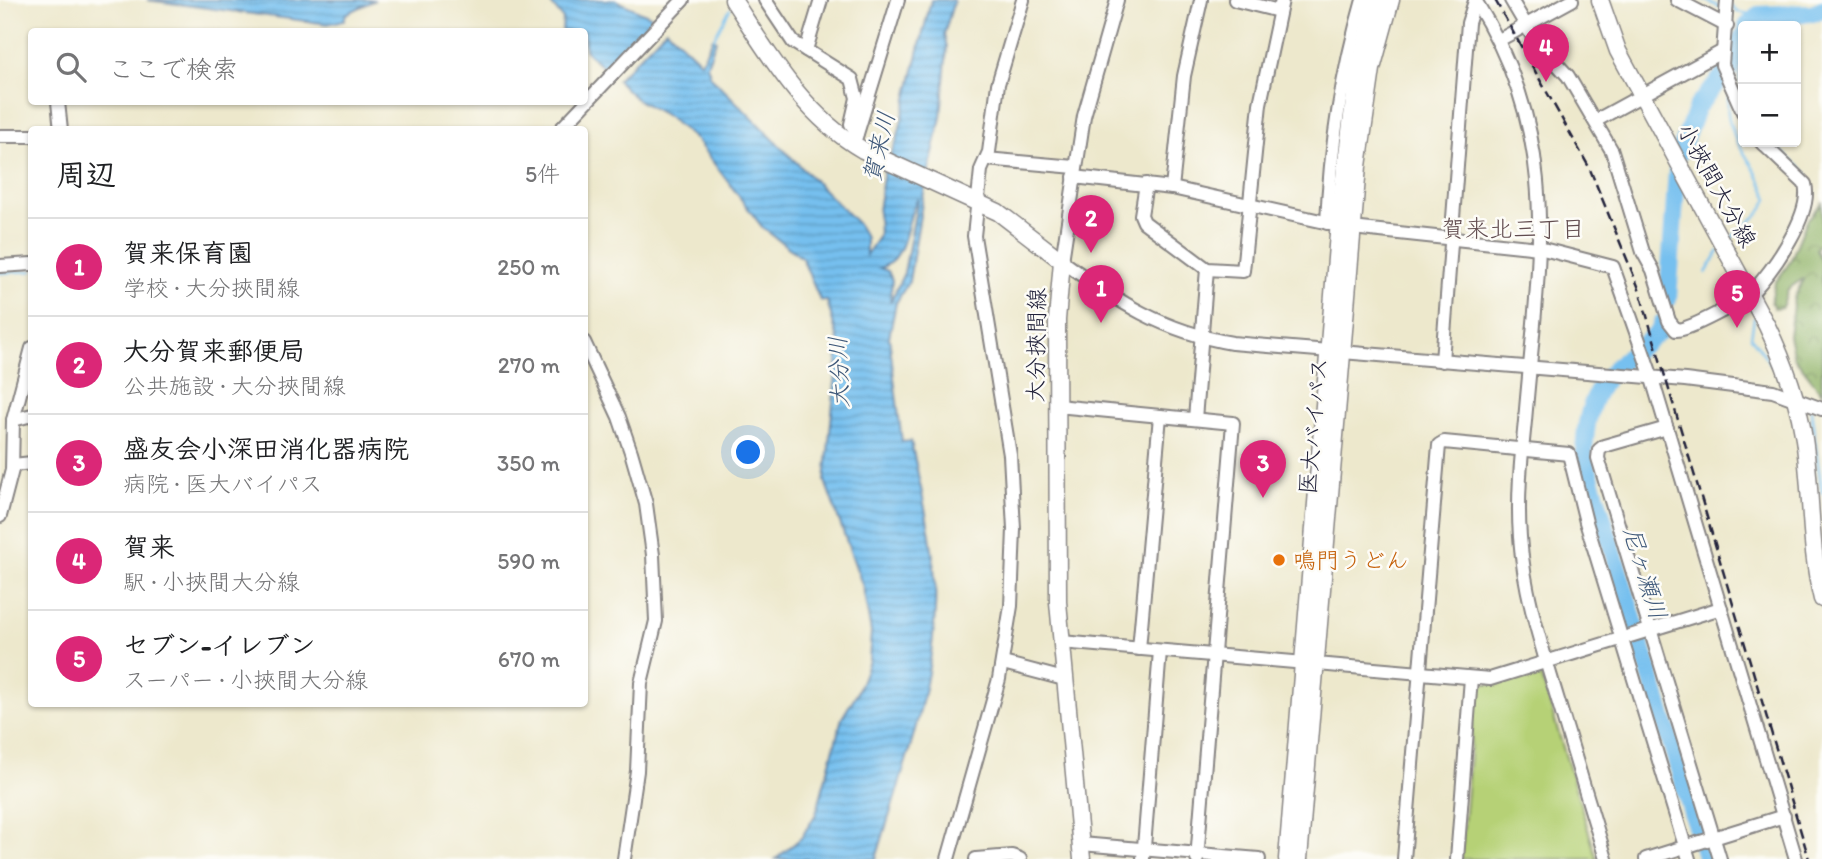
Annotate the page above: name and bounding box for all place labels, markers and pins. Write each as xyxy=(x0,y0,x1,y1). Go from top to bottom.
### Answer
pin: 4 xyxy=(1523,24,1569,82)
pin: 2 xyxy=(1068,195,1114,253)
pin: 1 xyxy=(1078,265,1124,323)
pin: 5 xyxy=(1714,270,1760,328)
pin: 3 xyxy=(1240,440,1286,498)
place label: 鳴門うどん xyxy=(1293,546,1408,574)
marker: 鳴門うどん xyxy=(1271,552,1287,568)

